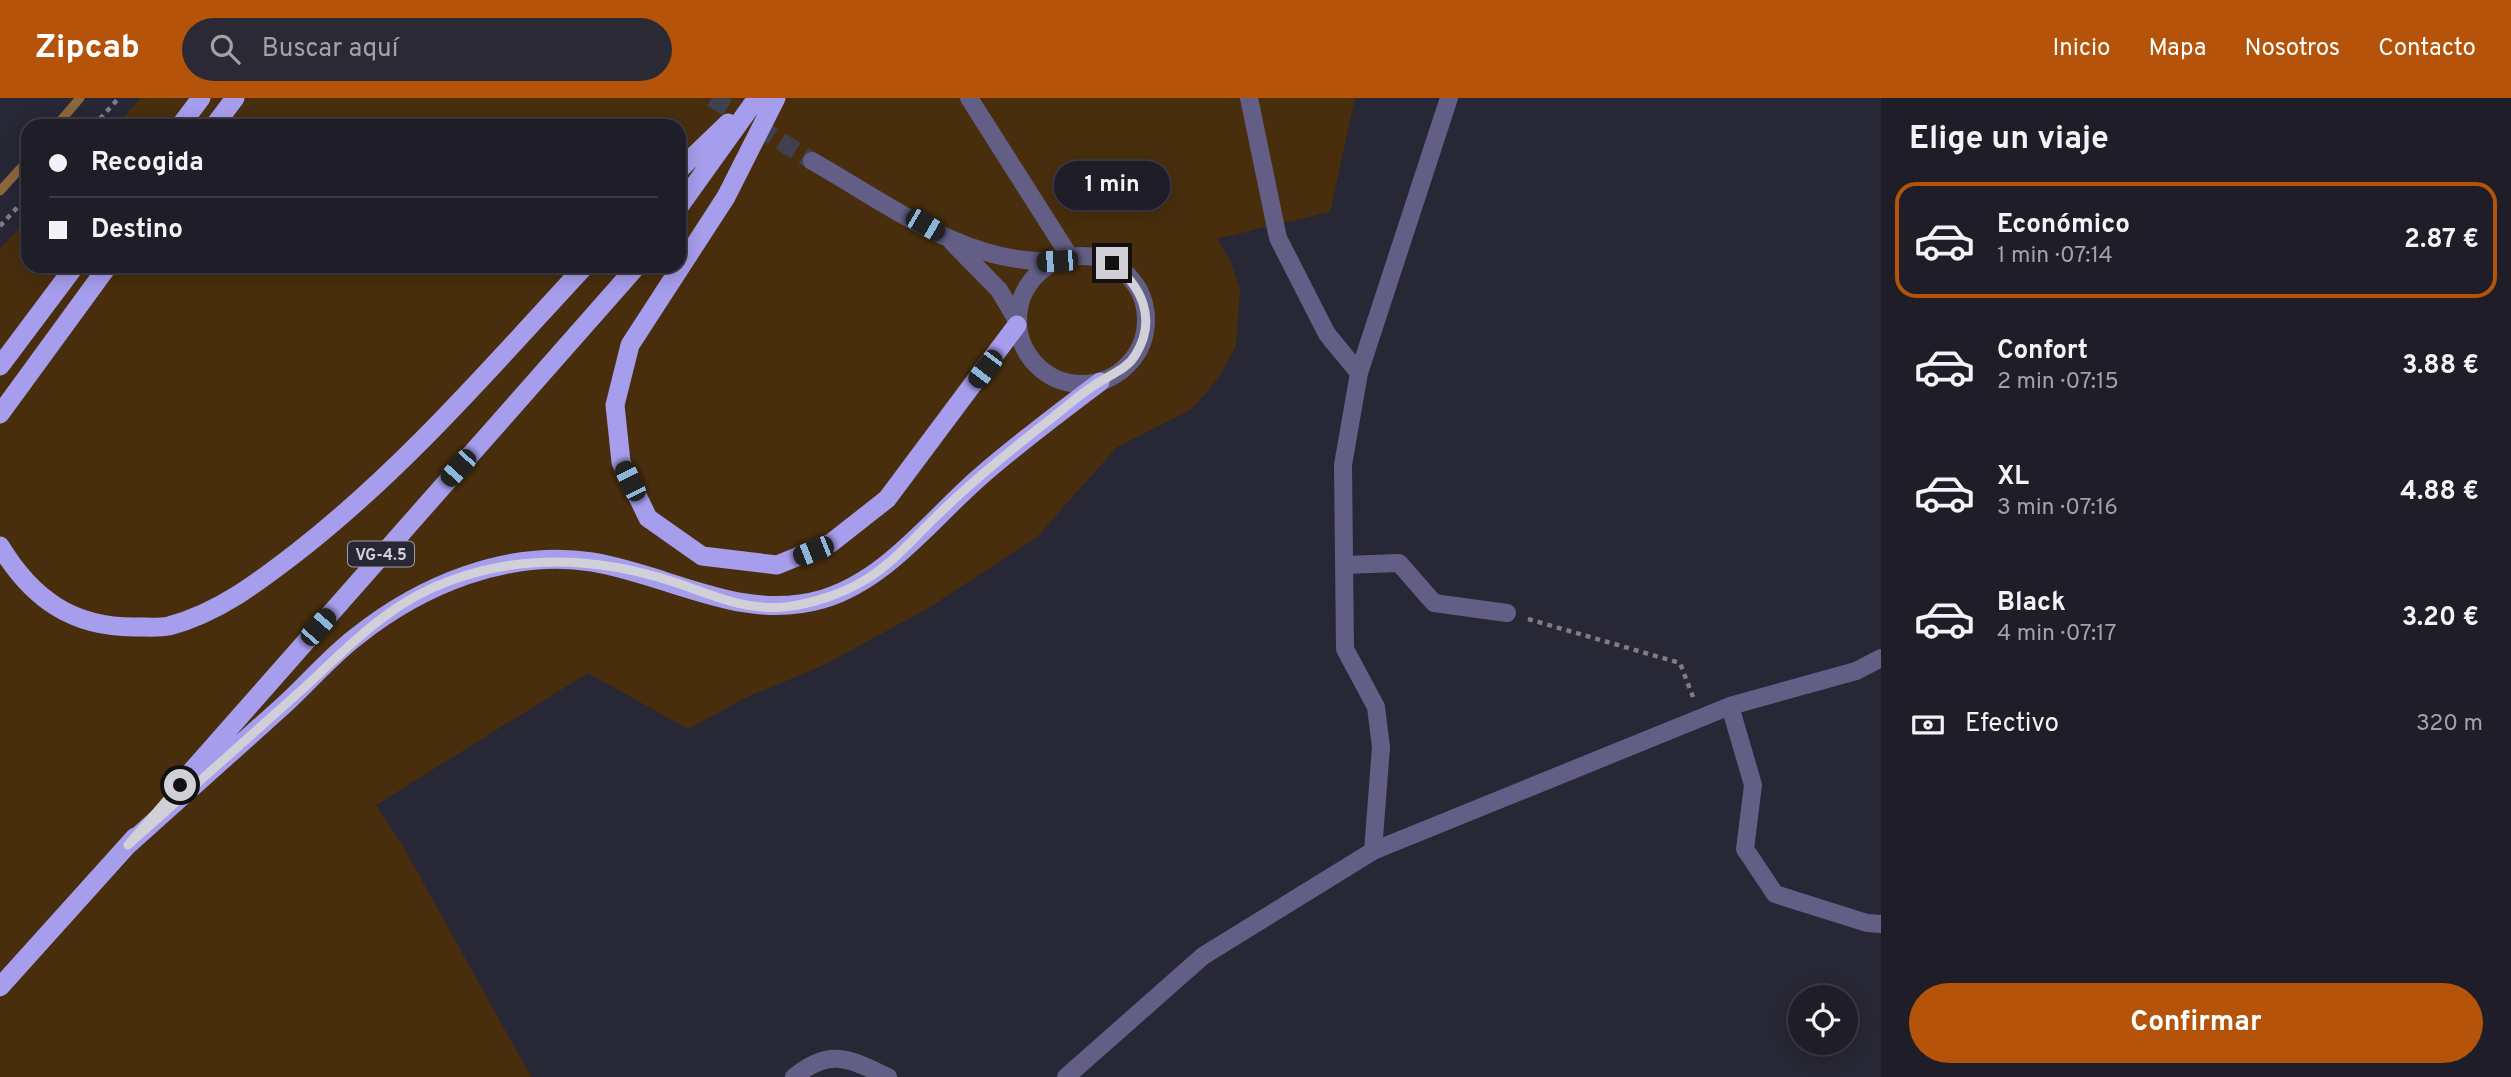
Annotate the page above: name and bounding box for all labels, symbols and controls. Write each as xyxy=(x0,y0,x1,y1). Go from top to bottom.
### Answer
search box xyxy=(182,18,672,81)
text: Zipcab xyxy=(35,28,140,70)
icon: search xyxy=(206,30,244,68)
text: Buscar aquí xyxy=(262,33,398,66)
text: Inicio xyxy=(2053,34,2110,64)
text: Mapa xyxy=(2148,34,2207,64)
text: Nosotros xyxy=(2245,34,2340,64)
text: Contacto xyxy=(2378,34,2476,64)
text: Elige un viaje xyxy=(1909,120,2109,160)
text: Recogida xyxy=(91,147,204,180)
callout: 1 min xyxy=(1054,162,1170,211)
text: 1 min xyxy=(1084,171,1140,200)
car xyxy=(902,205,949,245)
icon: car xyxy=(1913,209,1976,272)
text: Económico xyxy=(1997,209,2130,242)
text: Destino xyxy=(91,214,183,247)
text: 2.87 € xyxy=(2404,224,2479,257)
text: 1 min · 07:14 xyxy=(1997,242,2113,271)
route end xyxy=(1096,247,1128,279)
car xyxy=(1036,249,1079,273)
icon: car xyxy=(1913,335,1976,398)
text: Confort xyxy=(1997,335,2088,368)
car xyxy=(964,346,1007,392)
text: 3.88 € xyxy=(2402,350,2479,383)
text: 2 min · 07:15 xyxy=(1997,368,2119,397)
car xyxy=(437,445,480,491)
car xyxy=(612,458,649,504)
icon: car xyxy=(1913,461,1976,524)
text: XL xyxy=(1997,461,2029,494)
text: 4.88 € xyxy=(2400,476,2479,509)
text: 3 min · 07:16 xyxy=(1997,494,2118,523)
car xyxy=(790,533,837,569)
road number: VG-4.5 xyxy=(348,542,414,566)
icon: car xyxy=(1913,587,1976,650)
text: Black xyxy=(1997,587,2066,620)
text: 3.20 € xyxy=(2402,602,2479,635)
car xyxy=(297,604,340,650)
text: 4 min · 07:17 xyxy=(1997,620,2117,649)
icon: cash xyxy=(1909,706,1947,744)
text: Efectivo xyxy=(1965,708,2059,741)
text: 320 m xyxy=(2416,710,2483,739)
route start xyxy=(164,769,196,801)
button: Confirmar xyxy=(1909,983,2483,1063)
map controls xyxy=(1788,985,1858,1055)
button: locate xyxy=(1788,985,1858,1055)

